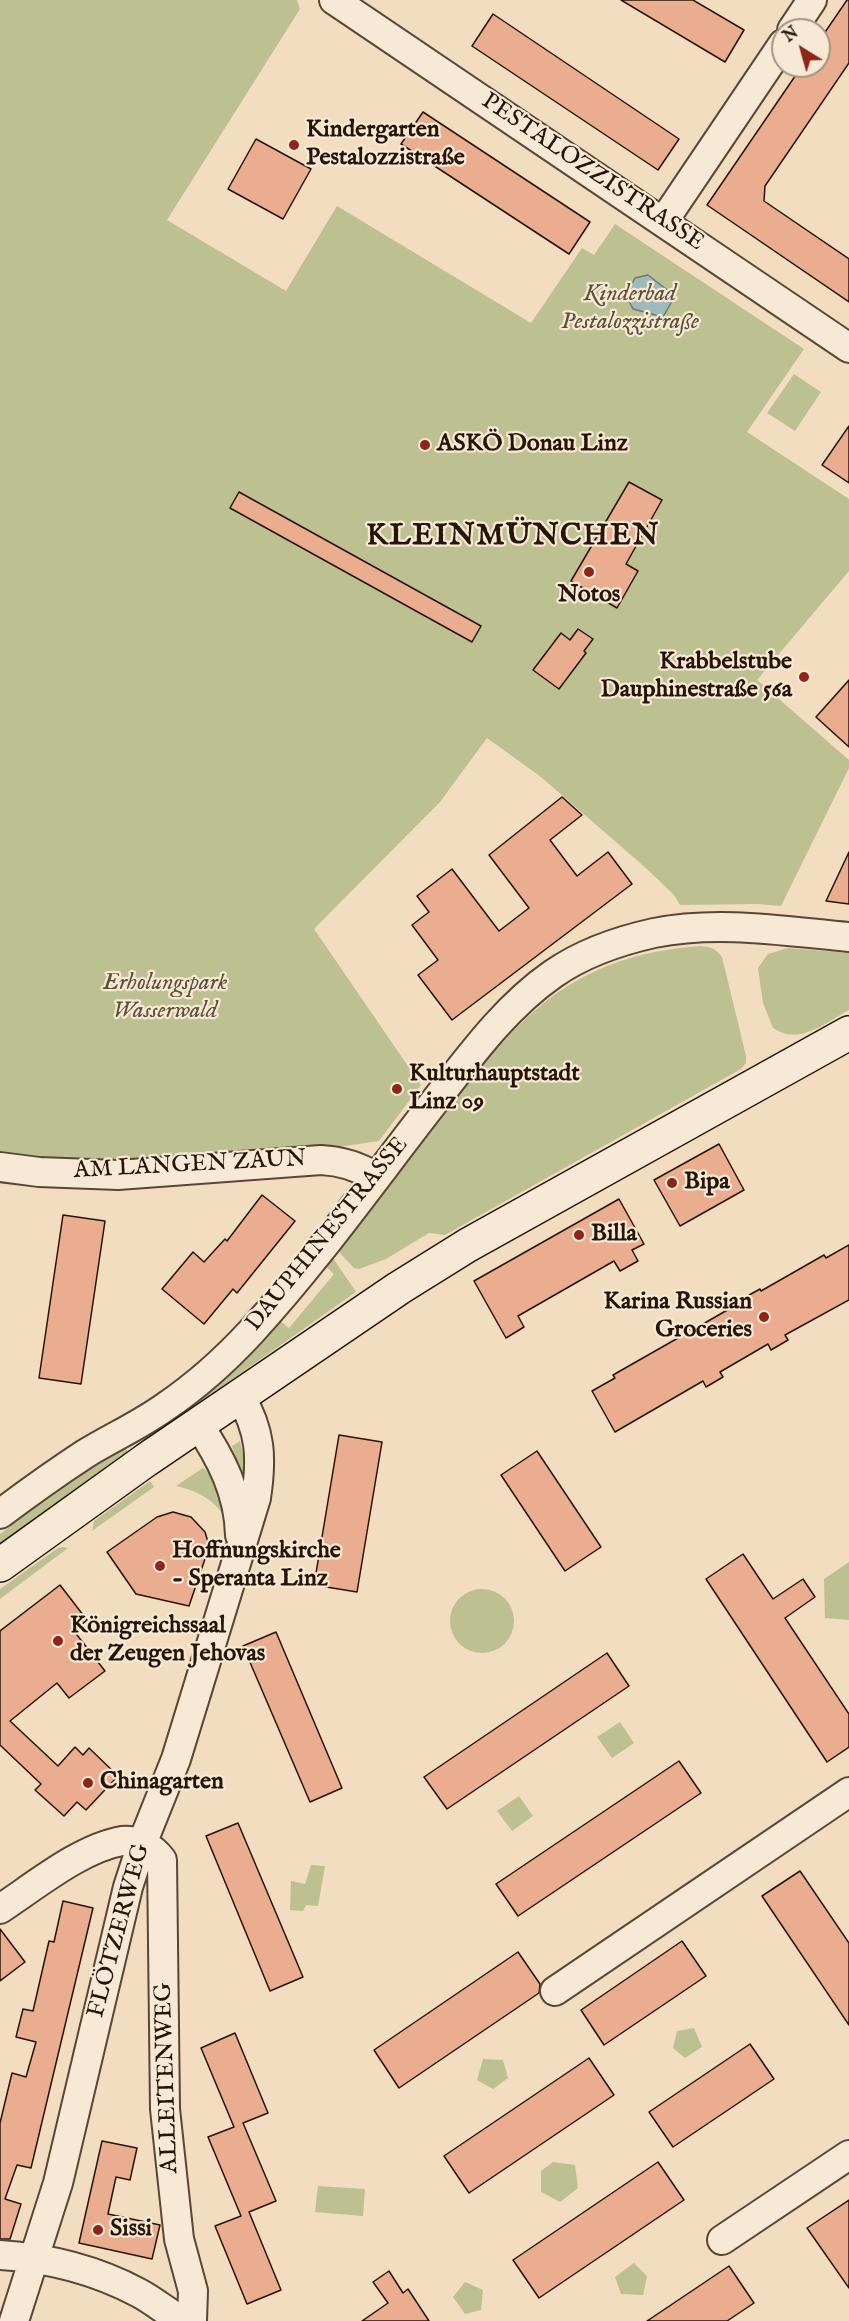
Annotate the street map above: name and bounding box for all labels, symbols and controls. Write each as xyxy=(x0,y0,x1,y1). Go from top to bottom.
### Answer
north arrow xyxy=(771,18,831,78)
text: N xyxy=(780,23,803,47)
street label: PESTALOZZISTRASSE xyxy=(475,88,709,258)
place label: Kindergarten Pestalozzistraße xyxy=(306,117,465,173)
marker: Kindergarten Pestalozzistraße xyxy=(287,138,301,152)
park label: Kinderbad Pestalozzistraße xyxy=(561,281,699,337)
place label: ASKÖ Donau Linz xyxy=(437,431,628,459)
marker: ASKÖ Donau Linz xyxy=(418,438,432,452)
district label: KLEINMÜNCHEN xyxy=(366,520,660,556)
marker: Notos xyxy=(582,565,596,579)
place label: Notos xyxy=(558,582,620,610)
place label: Krabbelstube Dauphinestraße 56a xyxy=(600,649,792,705)
marker: Krabbelstube Dauphinestraße 56a xyxy=(797,670,811,684)
park label: Erholungspark Wasserwald xyxy=(103,970,227,1026)
place label: Kulturhauptstadt Linz 09 xyxy=(409,1061,580,1117)
marker: Kulturhauptstadt Linz 09 xyxy=(390,1082,404,1096)
street label: DAUPHINESTRASSE xyxy=(241,1132,415,1338)
street label: AM LANGEN ZAUN xyxy=(73,1146,307,1186)
place label: Bipa xyxy=(684,1169,730,1197)
marker: Bipa xyxy=(665,1176,679,1190)
place label: Billa xyxy=(591,1221,637,1249)
marker: Billa xyxy=(572,1228,586,1242)
place label: Karina Russian Groceries xyxy=(604,1289,752,1345)
marker: Karina Russian Groceries xyxy=(757,1310,771,1324)
place label: Hoffnungskirche - Speranta Linz xyxy=(172,1538,341,1594)
marker: Hoffnungskirche - Speranta Linz xyxy=(153,1559,167,1573)
place label: Königreichssaal der Zeugen Jehovas xyxy=(70,1613,265,1669)
marker: Königreichssaal der Zeugen Jehovas xyxy=(51,1634,65,1648)
place label: Chinagarten xyxy=(100,1769,224,1797)
marker: Chinagarten xyxy=(81,1776,95,1790)
street label: FLÖTZERWEG xyxy=(83,1841,157,2021)
street label: ALLEITENWEG xyxy=(150,1982,186,2174)
place label: Sissi xyxy=(110,2216,152,2244)
marker: Sissi xyxy=(91,2223,105,2237)

